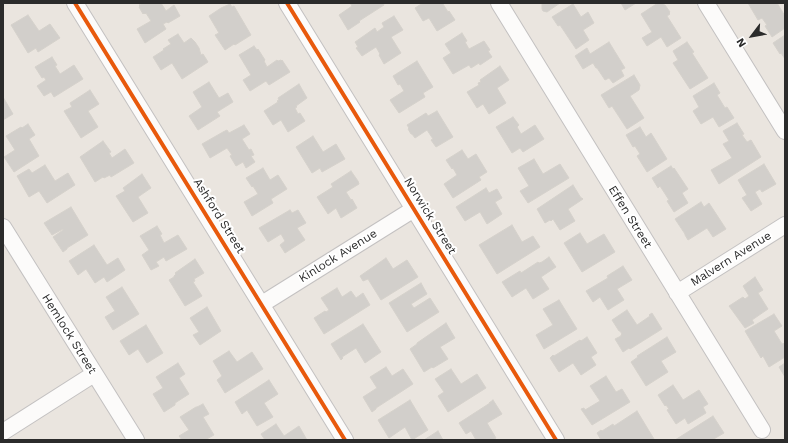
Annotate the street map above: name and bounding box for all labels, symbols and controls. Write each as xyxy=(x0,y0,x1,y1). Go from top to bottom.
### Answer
north arrow xyxy=(732,16,772,56)
text: N xyxy=(734,36,749,50)
street label: Norwick Street xyxy=(401,175,459,257)
street label: Ashford Street xyxy=(190,176,248,256)
street label: Effen Street xyxy=(605,183,655,251)
street label: Kinlock Avenue xyxy=(296,226,380,286)
street label: Malvern Avenue xyxy=(688,228,774,290)
street label: Hemlock Street xyxy=(39,291,99,377)

